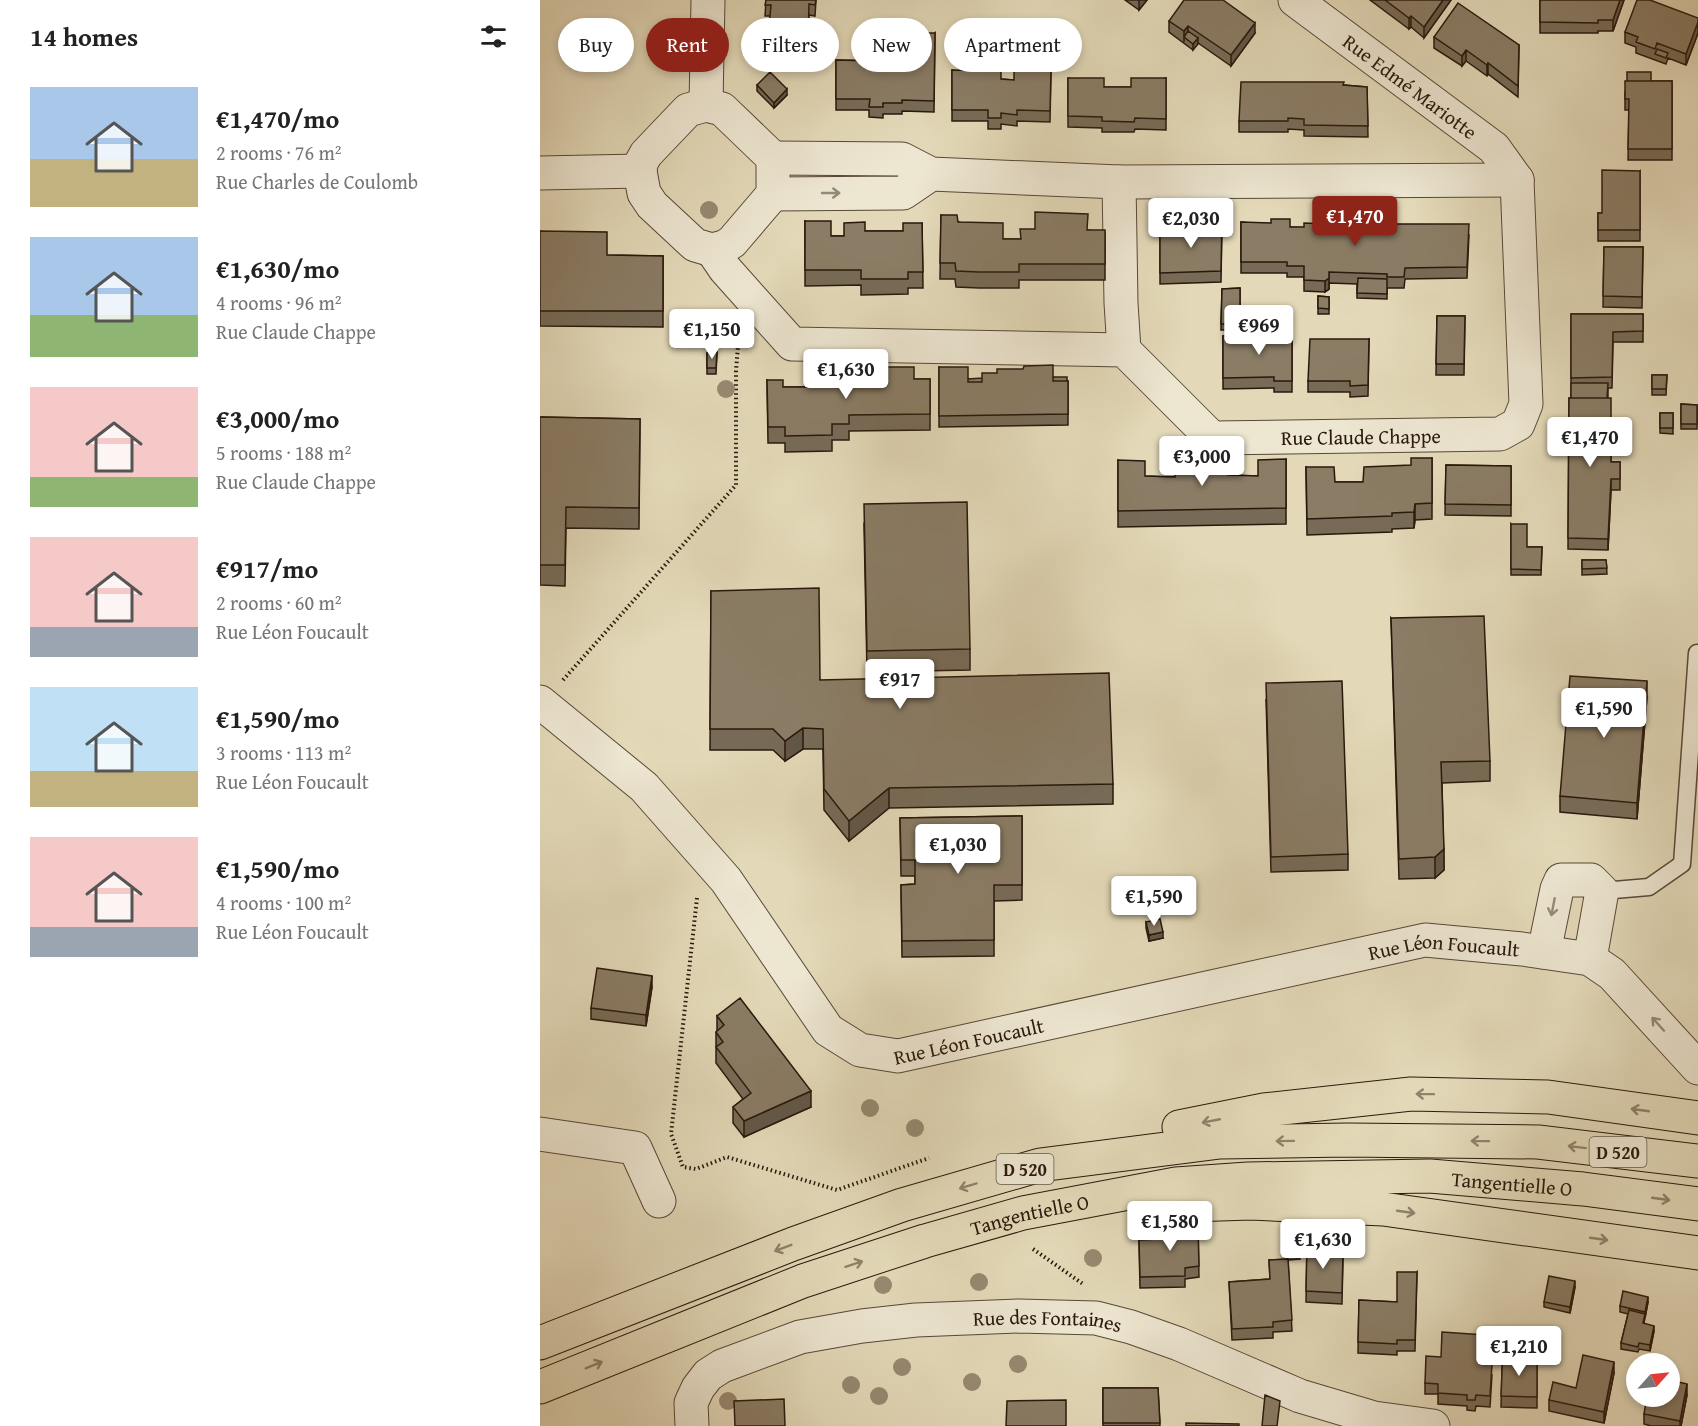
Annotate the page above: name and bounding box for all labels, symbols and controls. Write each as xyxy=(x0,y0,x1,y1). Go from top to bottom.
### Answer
text: 14 homes xyxy=(30,17,138,56)
chip: Buy xyxy=(558,18,634,72)
chip: Rent xyxy=(646,18,729,72)
chip: Filters xyxy=(741,18,839,72)
chip: New xyxy=(851,18,932,72)
chip: Apartment xyxy=(944,18,1082,72)
icon: filters xyxy=(477,20,510,53)
street label: Rue Edmé Mariotte xyxy=(1337,26,1484,145)
text: €1,470/mo xyxy=(216,99,339,138)
icon: home xyxy=(78,111,150,183)
text: 2 rooms · 76 m² xyxy=(216,138,342,167)
text: Rue Charles de Coulomb xyxy=(216,167,418,196)
one-way arrow xyxy=(821,187,841,199)
pin: €1,470 xyxy=(1306,196,1404,247)
pin: €2,030 xyxy=(1142,198,1240,249)
text: €1,470 xyxy=(1326,201,1384,230)
text: €2,030 xyxy=(1162,203,1220,232)
text: €1,630/mo xyxy=(216,249,339,288)
icon: home xyxy=(78,261,150,333)
text: 4 rooms · 96 m² xyxy=(216,288,342,317)
pin: €969 xyxy=(1223,305,1295,356)
pin: €1,150 xyxy=(663,309,761,360)
text: €969 xyxy=(1238,310,1280,339)
text: €1,150 xyxy=(683,314,741,343)
text: Rue Claude Chappe xyxy=(216,317,376,346)
pin: €1,630 xyxy=(797,349,895,400)
text: €1,630 xyxy=(817,354,875,383)
text: €3,000/mo xyxy=(216,399,339,438)
icon: home xyxy=(78,411,150,483)
pin: €1,470 xyxy=(1541,417,1639,468)
street label: Rue Claude Chappe xyxy=(1281,420,1441,452)
text: €1,470 xyxy=(1561,422,1619,451)
pin: €3,000 xyxy=(1153,436,1251,487)
text: 5 rooms · 188 m² xyxy=(216,438,351,467)
text: €3,000 xyxy=(1173,441,1231,470)
text: Rue Claude Chappe xyxy=(216,467,376,496)
text: €917/mo xyxy=(216,549,318,588)
icon: home xyxy=(78,561,150,633)
text: 2 rooms · 60 m² xyxy=(216,588,342,617)
text: Rue Léon Foucault xyxy=(216,617,369,646)
pin: €917 xyxy=(864,659,936,710)
text: €917 xyxy=(879,664,921,693)
pin: €1,590 xyxy=(1555,688,1653,739)
text: €1,590 xyxy=(1575,693,1633,722)
text: €1,590/mo xyxy=(216,699,339,738)
icon: home xyxy=(78,711,150,783)
text: 3 rooms · 113 m² xyxy=(216,738,351,767)
text: Rue Léon Foucault xyxy=(216,767,369,796)
pin: €1,030 xyxy=(909,824,1007,875)
text: €1,030 xyxy=(929,829,987,858)
text: €1,590/mo xyxy=(216,849,339,888)
icon: home xyxy=(78,861,150,933)
pin: €1,590 xyxy=(1105,876,1203,927)
text: €1,590 xyxy=(1125,881,1183,910)
text: 4 rooms · 100 m² xyxy=(216,888,351,917)
one-way arrow xyxy=(1547,897,1558,916)
text: Rue Léon Foucault xyxy=(216,917,369,946)
street label: Rue Léon Foucault xyxy=(1365,925,1521,967)
street label: Rue Léon Foucault xyxy=(891,1010,1046,1071)
one-way arrow xyxy=(1651,1017,1666,1032)
one-way arrow xyxy=(1415,1089,1435,1100)
one-way arrow xyxy=(1631,1104,1650,1115)
one-way arrow xyxy=(1202,1116,1221,1127)
one-way arrow xyxy=(1275,1135,1295,1147)
one-way arrow xyxy=(1470,1135,1490,1147)
road number: D 520 xyxy=(1590,1137,1646,1167)
one-way arrow xyxy=(1568,1141,1588,1152)
road number: D 520 xyxy=(996,1154,1054,1184)
street label: Tangentielle O xyxy=(1450,1163,1573,1203)
one-way arrow xyxy=(959,1181,978,1192)
street label: Tangentielle O xyxy=(967,1186,1091,1242)
one-way arrow xyxy=(1651,1194,1671,1205)
pin: €1,580 xyxy=(1121,1201,1219,1252)
text: €1,580 xyxy=(1141,1206,1199,1235)
one-way arrow xyxy=(1396,1206,1415,1217)
pin: €1,630 xyxy=(1274,1219,1372,1270)
text: €1,630 xyxy=(1294,1224,1352,1253)
one-way arrow xyxy=(1589,1234,1608,1245)
one-way arrow xyxy=(775,1243,793,1254)
one-way arrow xyxy=(844,1258,863,1269)
street label: Rue des Fontaines xyxy=(972,1301,1125,1339)
pin: €1,210 xyxy=(1470,1326,1568,1377)
text: €1,210 xyxy=(1490,1331,1548,1360)
north arrow xyxy=(1626,1353,1680,1407)
map controls xyxy=(1626,1353,1680,1407)
one-way arrow xyxy=(585,1359,603,1370)

